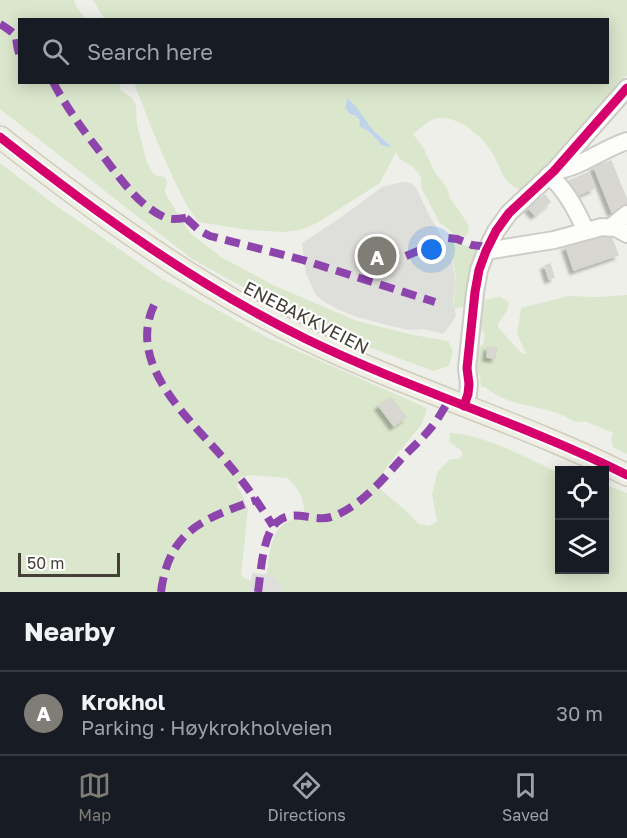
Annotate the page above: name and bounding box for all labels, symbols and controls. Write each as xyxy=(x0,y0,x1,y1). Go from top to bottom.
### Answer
search box xyxy=(18,18,609,84)
icon: search xyxy=(39,35,72,68)
text: Search here xyxy=(87,38,213,65)
pin: A xyxy=(358,234,397,278)
your location xyxy=(417,235,446,264)
street label: ENEBAKKVEIEN xyxy=(240,276,373,358)
map controls xyxy=(555,466,609,574)
button: locate xyxy=(555,466,609,520)
button: layers xyxy=(555,520,609,574)
scale bar xyxy=(18,550,120,578)
text: 50 m xyxy=(27,553,64,573)
text: Nearby xyxy=(24,616,115,647)
text: Krokhol xyxy=(81,688,165,715)
text: A xyxy=(36,701,51,725)
text: 30 m xyxy=(556,701,603,725)
text: Parking · Høykrokholveien xyxy=(81,715,333,739)
tab: Map xyxy=(78,769,111,825)
tab: Directions xyxy=(268,769,346,825)
tab: Saved xyxy=(502,769,549,825)

